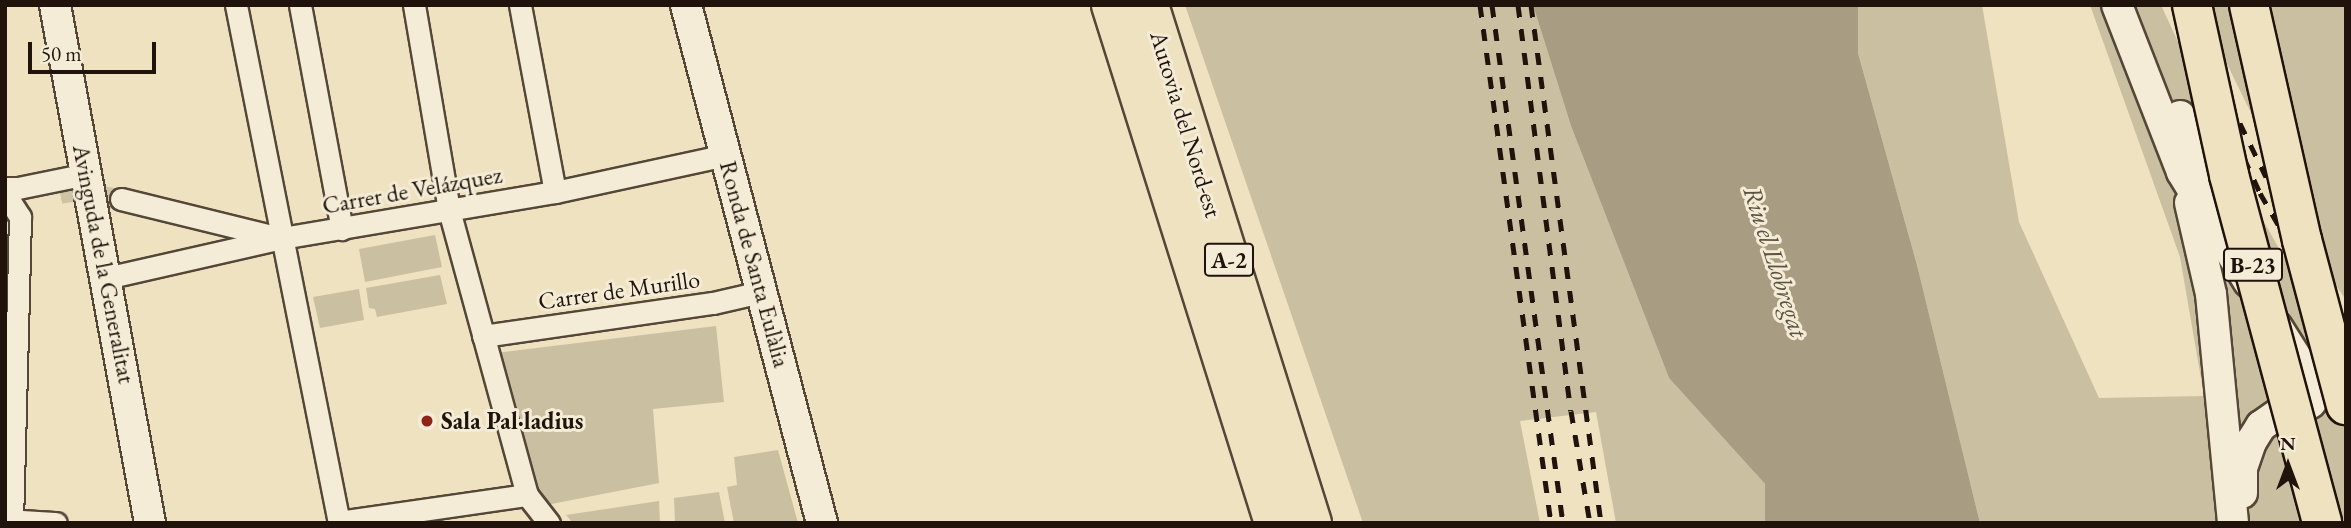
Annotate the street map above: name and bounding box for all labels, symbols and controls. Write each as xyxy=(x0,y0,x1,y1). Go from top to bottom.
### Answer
street label: Autovia del Nord-est xyxy=(1144,27,1228,221)
scale bar xyxy=(32,28,159,72)
text: 50 m xyxy=(41,40,82,67)
street label: Avinguda de la Generalitat xyxy=(67,142,141,386)
street label: Ronda de Santa Eulàlia xyxy=(714,158,796,370)
street label: Carrer de Velázquez xyxy=(320,160,504,220)
water label: Riu el Llobregat xyxy=(1736,182,1814,342)
road number: A-2 xyxy=(1203,241,1255,280)
road number: B-23 xyxy=(2222,246,2284,284)
street label: Carrer de Murillo xyxy=(536,264,702,316)
place label: Sala Pal·ladius xyxy=(441,407,583,435)
marker: Sala Pal·ladius xyxy=(419,413,435,429)
north arrow xyxy=(2253,430,2323,500)
text: N xyxy=(2280,431,2296,456)

